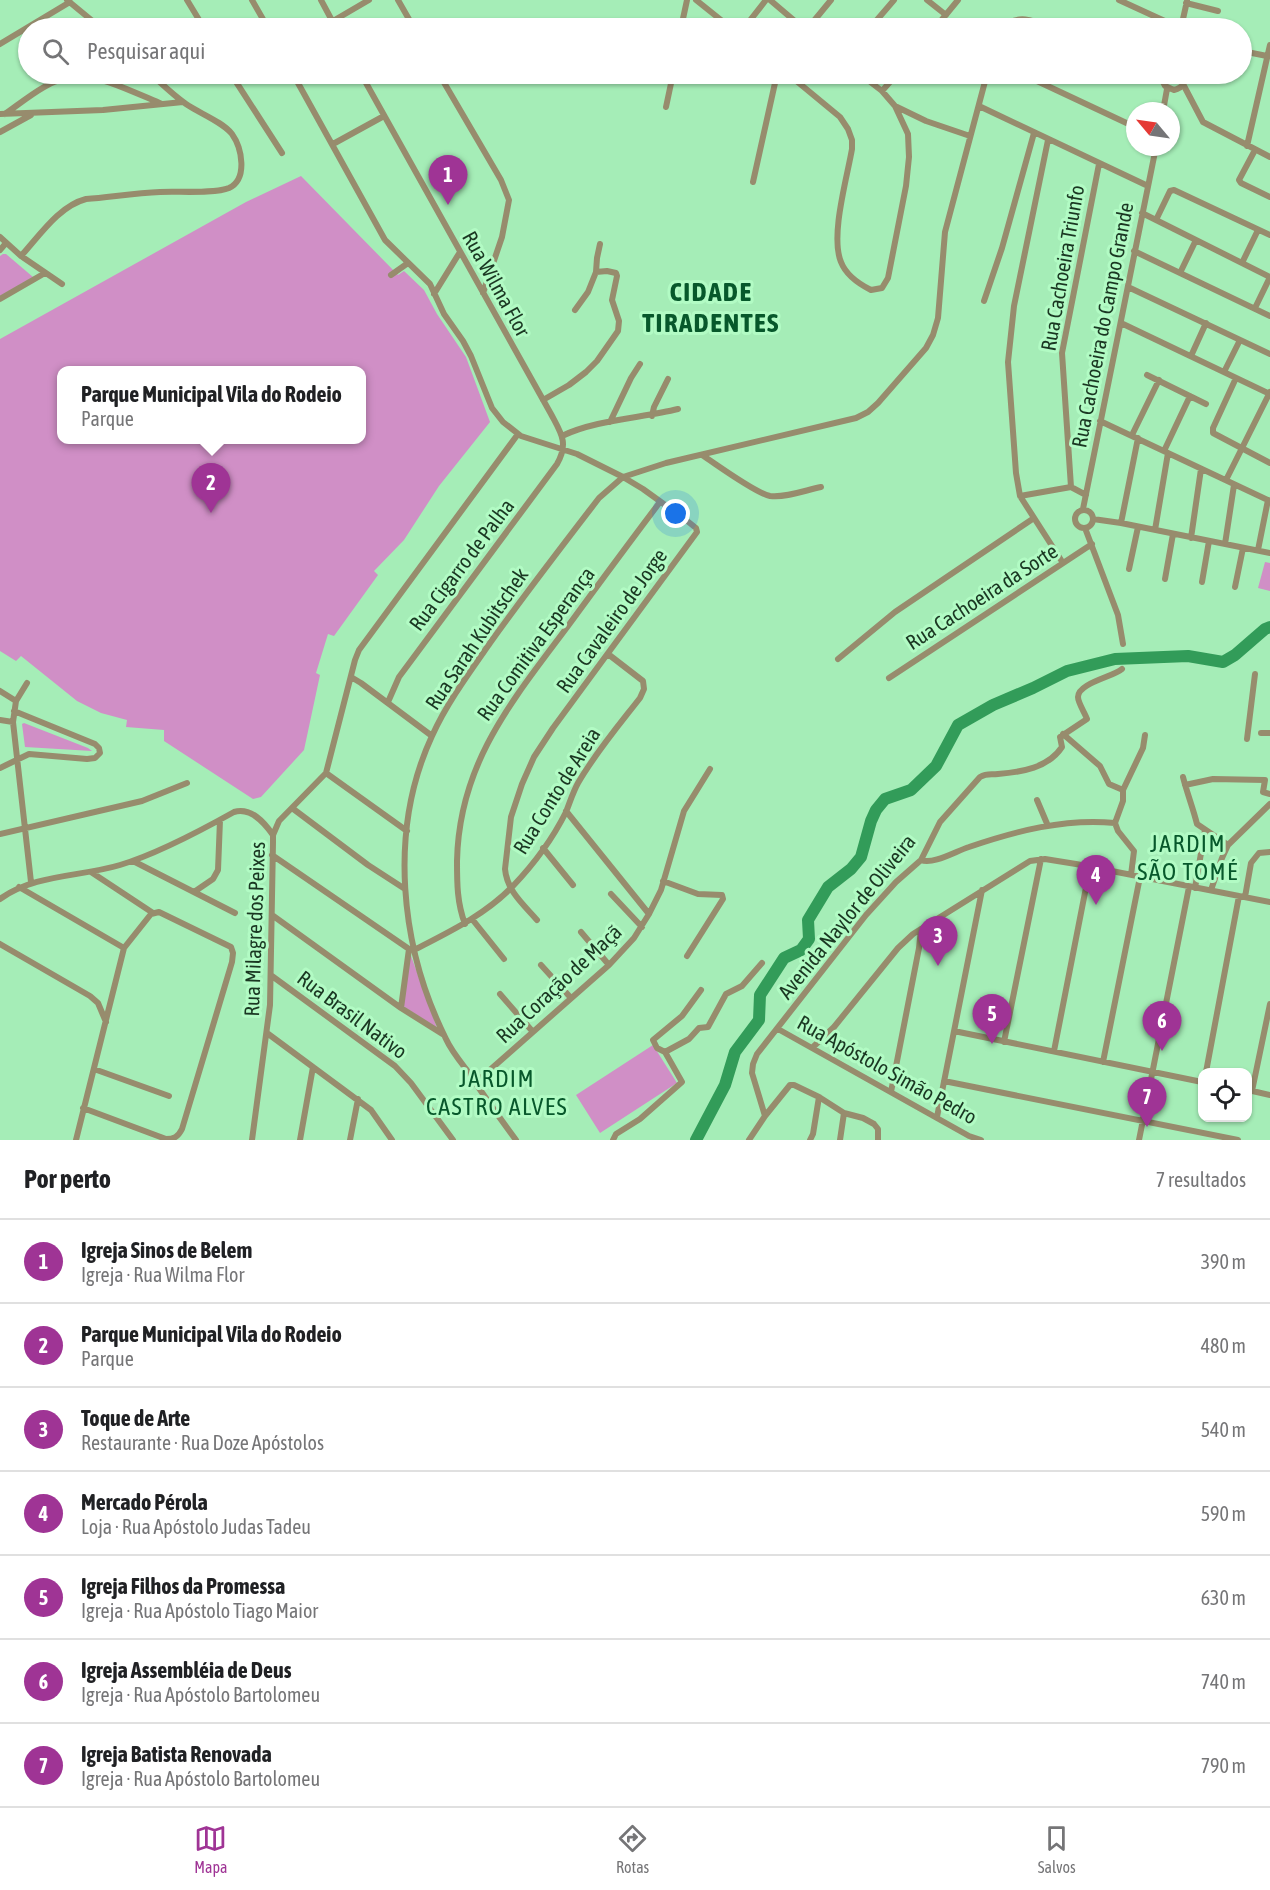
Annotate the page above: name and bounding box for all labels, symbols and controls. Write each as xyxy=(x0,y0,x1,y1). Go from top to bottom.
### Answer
search box xyxy=(18,18,1252,84)
icon: search xyxy=(39,35,72,68)
text: Pesquisar aqui xyxy=(87,38,205,64)
north arrow xyxy=(1126,102,1180,156)
pin: 1 xyxy=(428,156,468,205)
street label: Rua Cachoeira Triunfo xyxy=(1036,183,1088,353)
street label: Rua Cachoeira do Campo Grande xyxy=(1066,200,1138,449)
street label: Rua Wilma Flor xyxy=(458,227,536,341)
district label: CIDADE TIRADENTES xyxy=(642,276,780,338)
popup xyxy=(57,366,366,444)
text: Parque Municipal Vila do Rodeio xyxy=(81,381,342,407)
text: Parque xyxy=(81,407,134,430)
pin: 2 xyxy=(192,464,230,513)
street label: Rua Cigarro de Palha xyxy=(404,494,519,635)
your location xyxy=(661,499,690,528)
street label: Rua Cachoeira da Sorte xyxy=(901,538,1062,654)
street label: Rua Cavaleiro de Jorge xyxy=(551,544,671,697)
street label: Rua Comitiva Esperança xyxy=(472,562,599,725)
street label: Rua Sarah Kubitschek xyxy=(420,563,532,714)
street label: Rua Conto de Areia xyxy=(508,723,605,858)
street label: Avenida Naylor de Oliveira xyxy=(773,829,920,1003)
district label: JARDIM SÃO TOMÉ xyxy=(1137,830,1239,885)
street label: Rua Milagre dos Peixes xyxy=(239,841,269,1017)
pin: 4 xyxy=(1076,856,1116,905)
pin: 3 xyxy=(918,916,958,966)
street label: Rua Coração de Maçã xyxy=(491,919,626,1047)
street label: Rua Brasil Nativo xyxy=(293,965,412,1063)
pin: 5 xyxy=(972,994,1012,1044)
pin: 6 xyxy=(1142,1002,1182,1051)
street label: Rua Apóstolo Simão Pedro xyxy=(794,1010,981,1128)
district label: JARDIM CASTRO ALVES xyxy=(426,1065,568,1120)
map controls xyxy=(1198,1068,1252,1122)
button: locate xyxy=(1198,1068,1252,1122)
pin: 7 xyxy=(1128,1078,1166,1127)
text: Por perto xyxy=(24,1164,111,1194)
text: 7 resultados xyxy=(1156,1168,1246,1191)
text: Igreja Sinos de Belem xyxy=(81,1237,252,1263)
text: 1 xyxy=(39,1250,48,1273)
text: 390 m xyxy=(1201,1250,1246,1273)
text: Igreja · Rua Wilma Flor xyxy=(81,1263,244,1286)
text: Parque Municipal Vila do Rodeio xyxy=(81,1321,342,1347)
text: 2 xyxy=(39,1334,48,1357)
text: 480 m xyxy=(1201,1334,1246,1357)
text: Parque xyxy=(81,1347,134,1370)
text: Toque de Arte xyxy=(81,1405,190,1431)
text: 3 xyxy=(39,1418,48,1441)
text: 540 m xyxy=(1201,1418,1246,1441)
text: Restaurante · Rua Doze Apóstolos xyxy=(81,1431,324,1454)
text: Mercado Pérola xyxy=(81,1489,208,1515)
text: 4 xyxy=(39,1502,48,1525)
text: 590 m xyxy=(1201,1502,1246,1525)
text: Loja · Rua Apóstolo Judas Tadeu xyxy=(81,1515,311,1538)
text: Igreja Filhos da Promessa xyxy=(81,1573,285,1599)
text: 5 xyxy=(39,1586,48,1609)
text: 630 m xyxy=(1201,1586,1246,1609)
text: Igreja · Rua Apóstolo Tiago Maior xyxy=(81,1599,318,1622)
text: Igreja Assembléia de Deus xyxy=(81,1657,291,1683)
text: 6 xyxy=(39,1670,48,1693)
text: 740 m xyxy=(1201,1670,1246,1693)
text: Igreja · Rua Apóstolo Bartolomeu xyxy=(81,1683,320,1706)
text: Igreja Batista Renovada xyxy=(81,1741,272,1767)
text: 7 xyxy=(39,1754,48,1777)
text: 790 m xyxy=(1201,1754,1246,1777)
text: Igreja · Rua Apóstolo Bartolomeu xyxy=(81,1767,320,1790)
tab: Mapa xyxy=(194,1822,227,1876)
tab: Rotas xyxy=(616,1822,649,1876)
tab: Salvos xyxy=(1038,1822,1076,1876)

